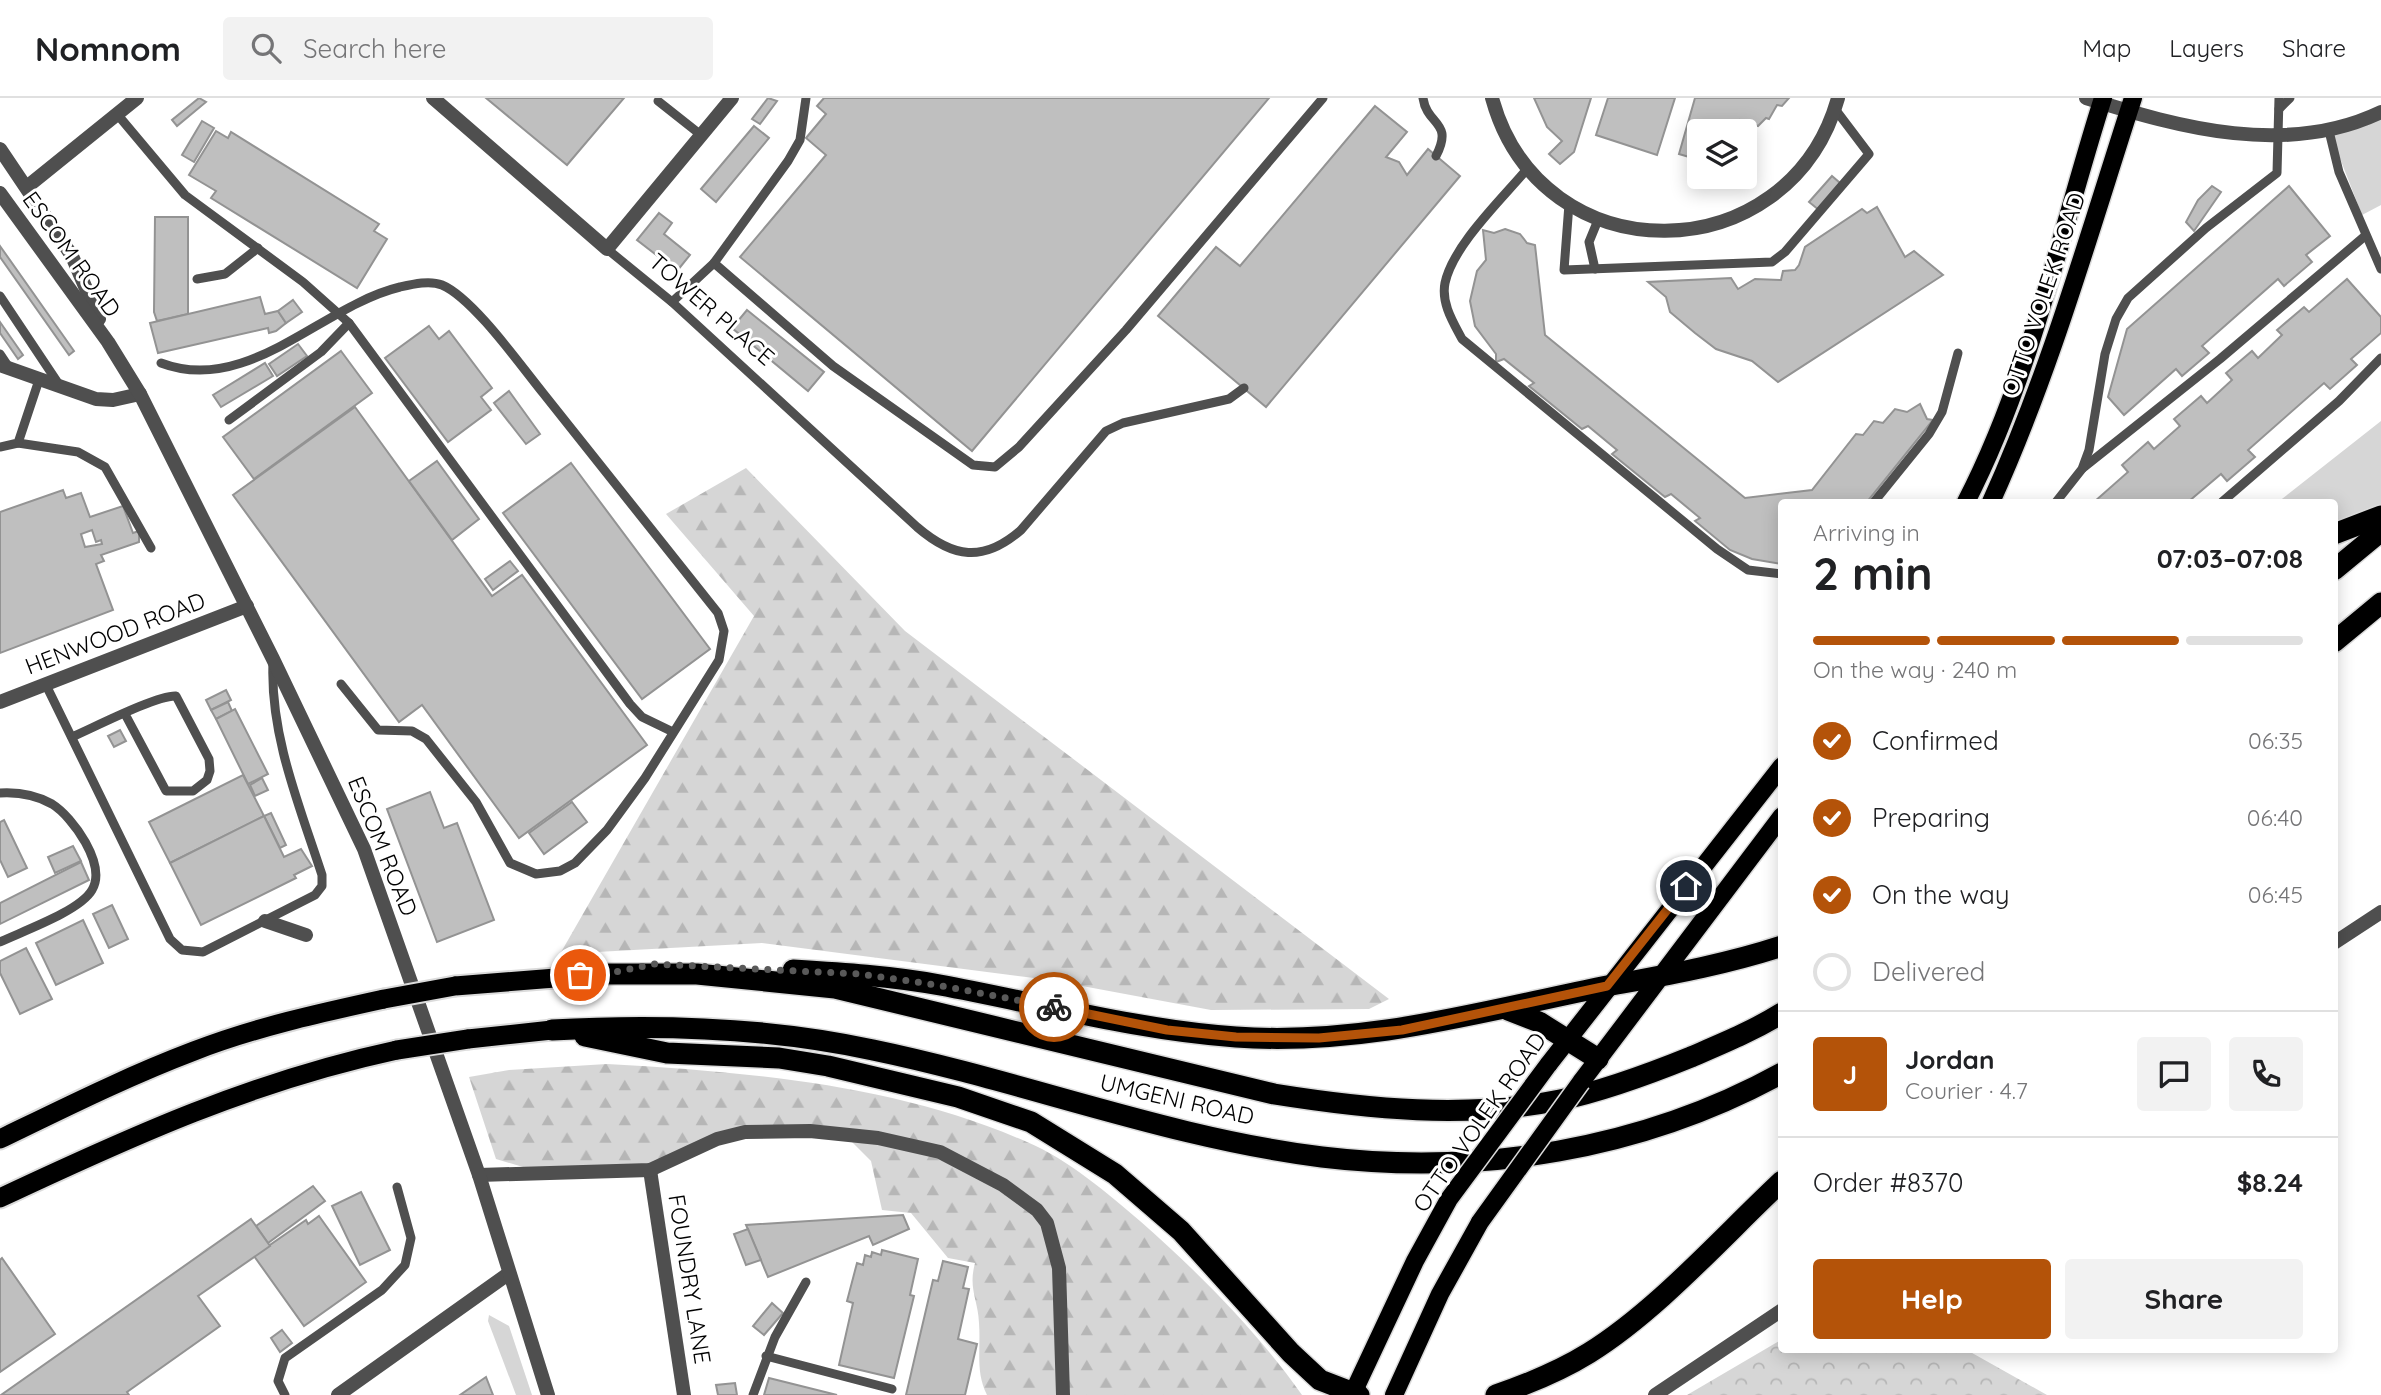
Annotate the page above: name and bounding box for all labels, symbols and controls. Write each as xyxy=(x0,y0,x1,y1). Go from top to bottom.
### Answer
search box xyxy=(223,17,713,80)
text: Nomnom xyxy=(35,28,181,69)
icon: search xyxy=(247,29,285,67)
text: Search here xyxy=(303,32,447,65)
text: Map xyxy=(2082,33,2131,63)
text: Layers xyxy=(2169,33,2244,63)
text: Share xyxy=(2282,33,2346,63)
map controls xyxy=(1687,119,1757,189)
button: layers xyxy=(1687,119,1757,189)
street label: ESCOM ROAD xyxy=(17,186,127,322)
street label: OTTO VOLEK ROAD xyxy=(1995,189,2091,399)
street label: TOWER PLACE xyxy=(643,247,781,371)
text: Arriving in xyxy=(1813,518,1920,547)
text: 07:03–07:08 xyxy=(2157,542,2303,575)
text: 2 min xyxy=(1813,544,1933,602)
street label: HENWOOD ROAD xyxy=(21,585,209,681)
text: On the way · 240 m xyxy=(1813,655,2017,684)
icon: check xyxy=(1813,722,1851,760)
text: Confirmed xyxy=(1872,724,1999,757)
text: 06:35 xyxy=(2248,726,2303,755)
street label: ESCOM ROAD xyxy=(342,772,424,920)
icon: check xyxy=(1813,799,1851,837)
text: Preparing xyxy=(1872,801,1990,834)
text: 06:40 xyxy=(2247,803,2303,832)
pin xyxy=(1656,856,1716,916)
icon: home xyxy=(1667,867,1705,905)
icon: check xyxy=(1813,876,1851,914)
text: On the way xyxy=(1872,878,2010,911)
text: 06:45 xyxy=(2248,880,2303,909)
pin xyxy=(550,945,610,1005)
text: Delivered xyxy=(1872,955,1985,988)
icon: bag xyxy=(561,956,599,994)
courier xyxy=(1019,972,1089,1042)
icon: bike xyxy=(1035,988,1073,1026)
street label: OTTO VOLEK ROAD xyxy=(1406,1026,1552,1218)
button: chat xyxy=(2137,1037,2211,1111)
button: phone xyxy=(2229,1037,2303,1111)
text: Jordan xyxy=(1905,1043,1994,1076)
text: J xyxy=(1843,1058,1857,1091)
street label: UMGENI ROAD xyxy=(1097,1067,1257,1131)
text: Courier · 4.7 xyxy=(1905,1076,2028,1105)
text: Order #8370 xyxy=(1813,1166,1963,1199)
text: $8.24 xyxy=(2237,1166,2303,1199)
street label: FOUNDRY LANE xyxy=(662,1192,718,1366)
button: Help xyxy=(1813,1259,2051,1339)
button: Share xyxy=(2065,1259,2303,1339)

